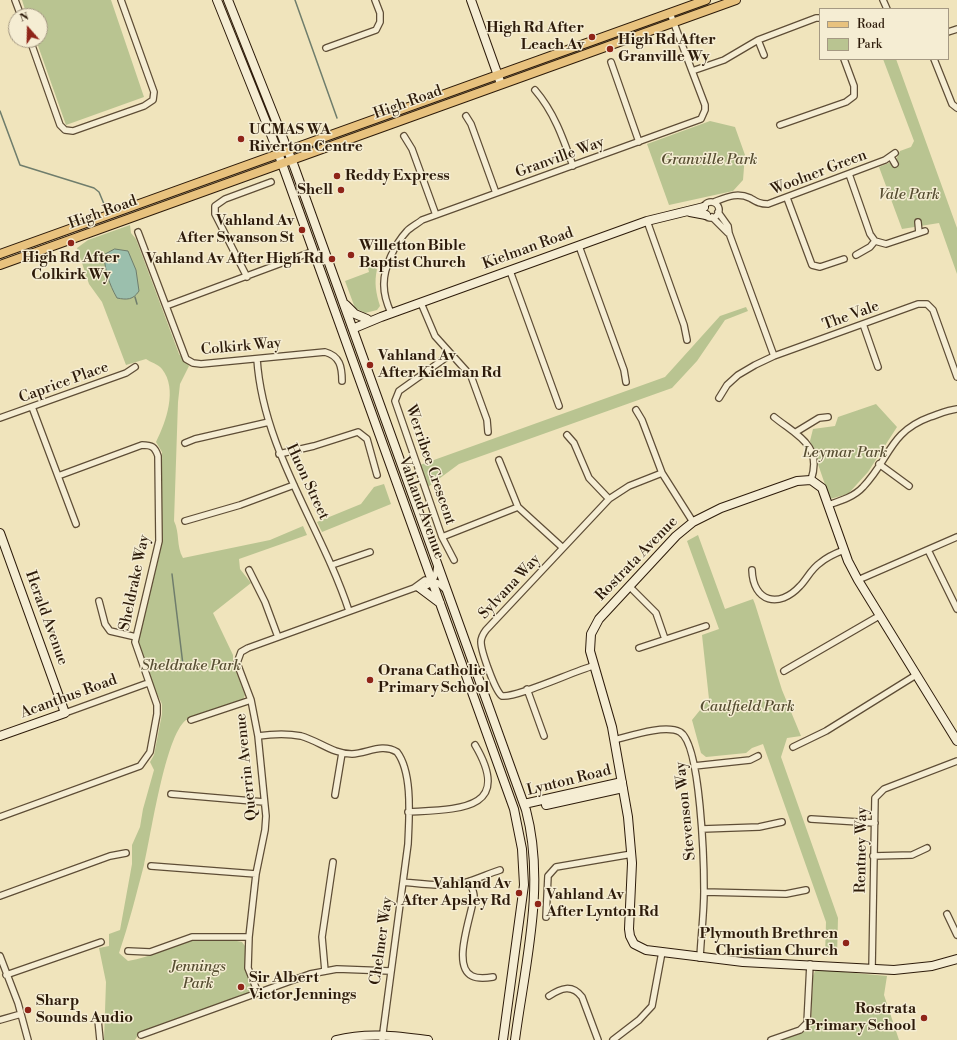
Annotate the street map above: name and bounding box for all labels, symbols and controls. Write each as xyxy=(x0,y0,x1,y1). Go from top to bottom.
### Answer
north arrow xyxy=(8,8,48,48)
legend xyxy=(819,8,949,60)
text: N xyxy=(18,10,31,26)
text: Road xyxy=(857,17,885,32)
place label: High Rd After Leach Av xyxy=(486,19,584,54)
place label: High Rd After Granville Wy xyxy=(618,31,716,66)
marker: High Rd After Leach Av xyxy=(587,32,597,42)
text: Park xyxy=(857,37,882,52)
marker: High Rd After Granville Wy xyxy=(605,44,615,54)
street label: High Road xyxy=(371,82,445,124)
place label: UCMAS WA Riverton Centre xyxy=(249,121,363,156)
marker: UCMAS WA Riverton Centre xyxy=(236,134,246,144)
street label: Granville Way xyxy=(513,134,607,182)
street label: Woolner Green xyxy=(768,146,870,200)
park label: Granville Park xyxy=(661,151,757,169)
place label: Reddy Express xyxy=(345,167,450,185)
marker: Reddy Express xyxy=(332,171,342,181)
place label: Shell xyxy=(297,181,333,199)
marker: Shell xyxy=(336,185,346,195)
park label: Vale Park xyxy=(878,186,940,204)
street label: High Road xyxy=(66,192,140,234)
place label: Vahland Av After Swanson St xyxy=(177,212,294,247)
street label: Kielman Road xyxy=(480,224,576,274)
marker: Vahland Av After Swanson St xyxy=(297,225,307,235)
place label: Willetton Bible Baptist Church xyxy=(359,237,466,272)
marker: High Rd After Colkirk Wy xyxy=(66,238,76,248)
place label: High Rd After Colkirk Wy xyxy=(22,249,120,284)
place label: Vahland Av After High Rd xyxy=(146,250,324,268)
marker: Willetton Bible Baptist Church xyxy=(346,250,356,260)
marker: Vahland Av After High Rd xyxy=(327,254,337,264)
street label: The Vale xyxy=(820,297,882,335)
street label: Colkirk Way xyxy=(200,335,282,359)
place label: Vahland Av After Kielman Rd xyxy=(378,347,502,382)
street label: Caprice Place xyxy=(17,358,111,408)
marker: Vahland Av After Kielman Rd xyxy=(365,360,375,370)
street label: Werribee Crescent xyxy=(401,403,459,527)
street label: Huon Street xyxy=(282,441,332,523)
park label: Leymar Park xyxy=(803,444,887,462)
street label: Vahland Avenue xyxy=(394,454,448,562)
street label: Rostrata Avenue xyxy=(592,513,682,605)
street label: Sheldrake Way xyxy=(116,533,154,633)
street label: Sylvana Way xyxy=(475,551,545,623)
street label: Herald Avenue xyxy=(21,568,71,668)
park label: Sheldrake Park xyxy=(141,657,241,675)
place label: Orana Catholic Primary School xyxy=(378,662,489,697)
street label: Acanthus Road xyxy=(18,671,120,723)
marker: Orana Catholic Primary School xyxy=(365,675,375,685)
park label: Caulfield Park xyxy=(699,698,795,716)
street label: Querrin Avenue xyxy=(232,712,262,822)
street label: Stevenson Way xyxy=(672,761,700,861)
street label: Lynton Road xyxy=(525,762,613,800)
street label: Rentney Way xyxy=(852,807,872,893)
place label: Vahland Av After Apsley Rd xyxy=(401,875,511,910)
place label: Vahland Av After Lynton Rd xyxy=(546,886,659,921)
marker: Vahland Av After Apsley Rd xyxy=(514,888,524,898)
street label: Chelmer Way xyxy=(367,896,397,986)
marker: Vahland Av After Lynton Rd xyxy=(533,899,543,909)
place label: Plymouth Brethren Christian Church xyxy=(699,925,838,960)
marker: Plymouth Brethren Christian Church xyxy=(841,938,851,948)
park label: Jennings Park xyxy=(170,958,226,993)
place label: Sir Albert Victor Jennings xyxy=(249,969,356,1004)
marker: Sir Albert Victor Jennings xyxy=(236,982,246,992)
place label: Sharp Sounds Audio xyxy=(36,992,133,1027)
place label: Rostrata Primary School xyxy=(805,1000,916,1035)
marker: Sharp Sounds Audio xyxy=(23,1005,33,1015)
marker: Rostrata Primary School xyxy=(919,1013,929,1023)

